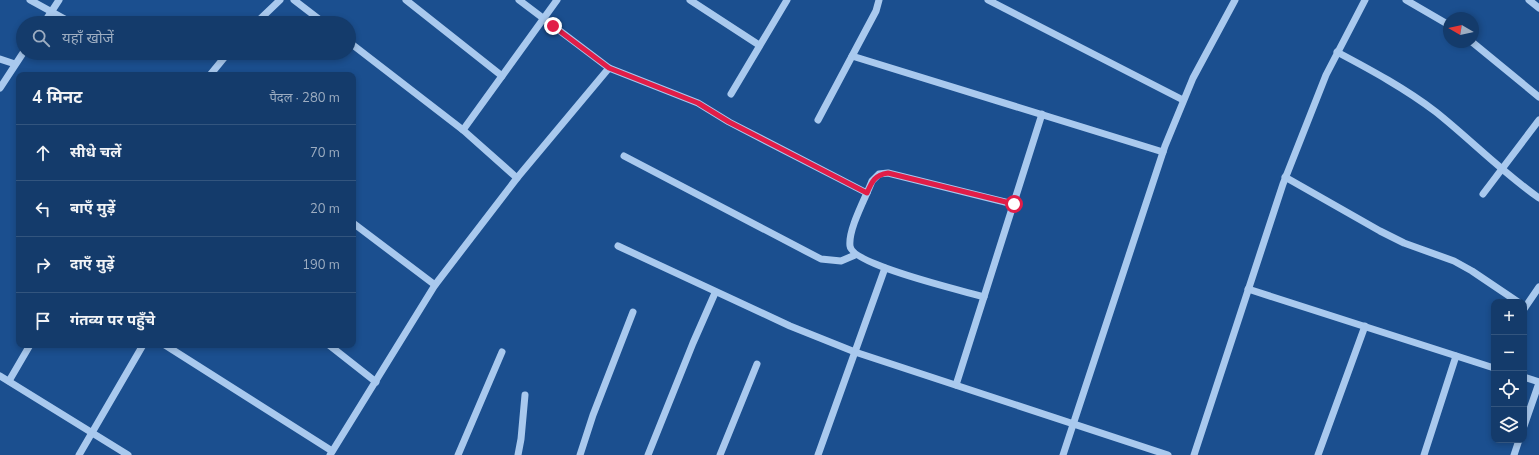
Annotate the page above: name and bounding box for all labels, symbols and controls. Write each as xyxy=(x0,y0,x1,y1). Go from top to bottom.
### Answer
north arrow xyxy=(1443,12,1479,48)
search box xyxy=(16,16,356,60)
route end xyxy=(544,17,562,35)
icon: search xyxy=(30,27,52,49)
text: यहाँ खोजें xyxy=(62,28,114,48)
text: 4 मिनट xyxy=(32,86,82,109)
text: पैदल · 280 m xyxy=(269,89,340,107)
icon: ahead xyxy=(32,142,54,164)
text: सीधे चलें xyxy=(70,142,121,162)
text: 70 m xyxy=(310,144,340,162)
route start xyxy=(1005,195,1023,213)
icon: left xyxy=(32,198,54,220)
text: बाएँ मुड़ें xyxy=(70,198,115,218)
text: 20 m xyxy=(310,200,340,218)
icon: right xyxy=(32,254,54,276)
text: दाएँ मुड़ें xyxy=(70,254,114,274)
text: 190 m xyxy=(302,256,340,274)
map controls xyxy=(1491,299,1527,443)
button: + xyxy=(1491,299,1527,335)
icon: arrive xyxy=(32,310,54,332)
text: गंतव्य पर पहुँचे xyxy=(70,310,155,330)
button: − xyxy=(1491,335,1527,371)
button: locate xyxy=(1491,371,1527,407)
button: layers xyxy=(1491,407,1527,443)

